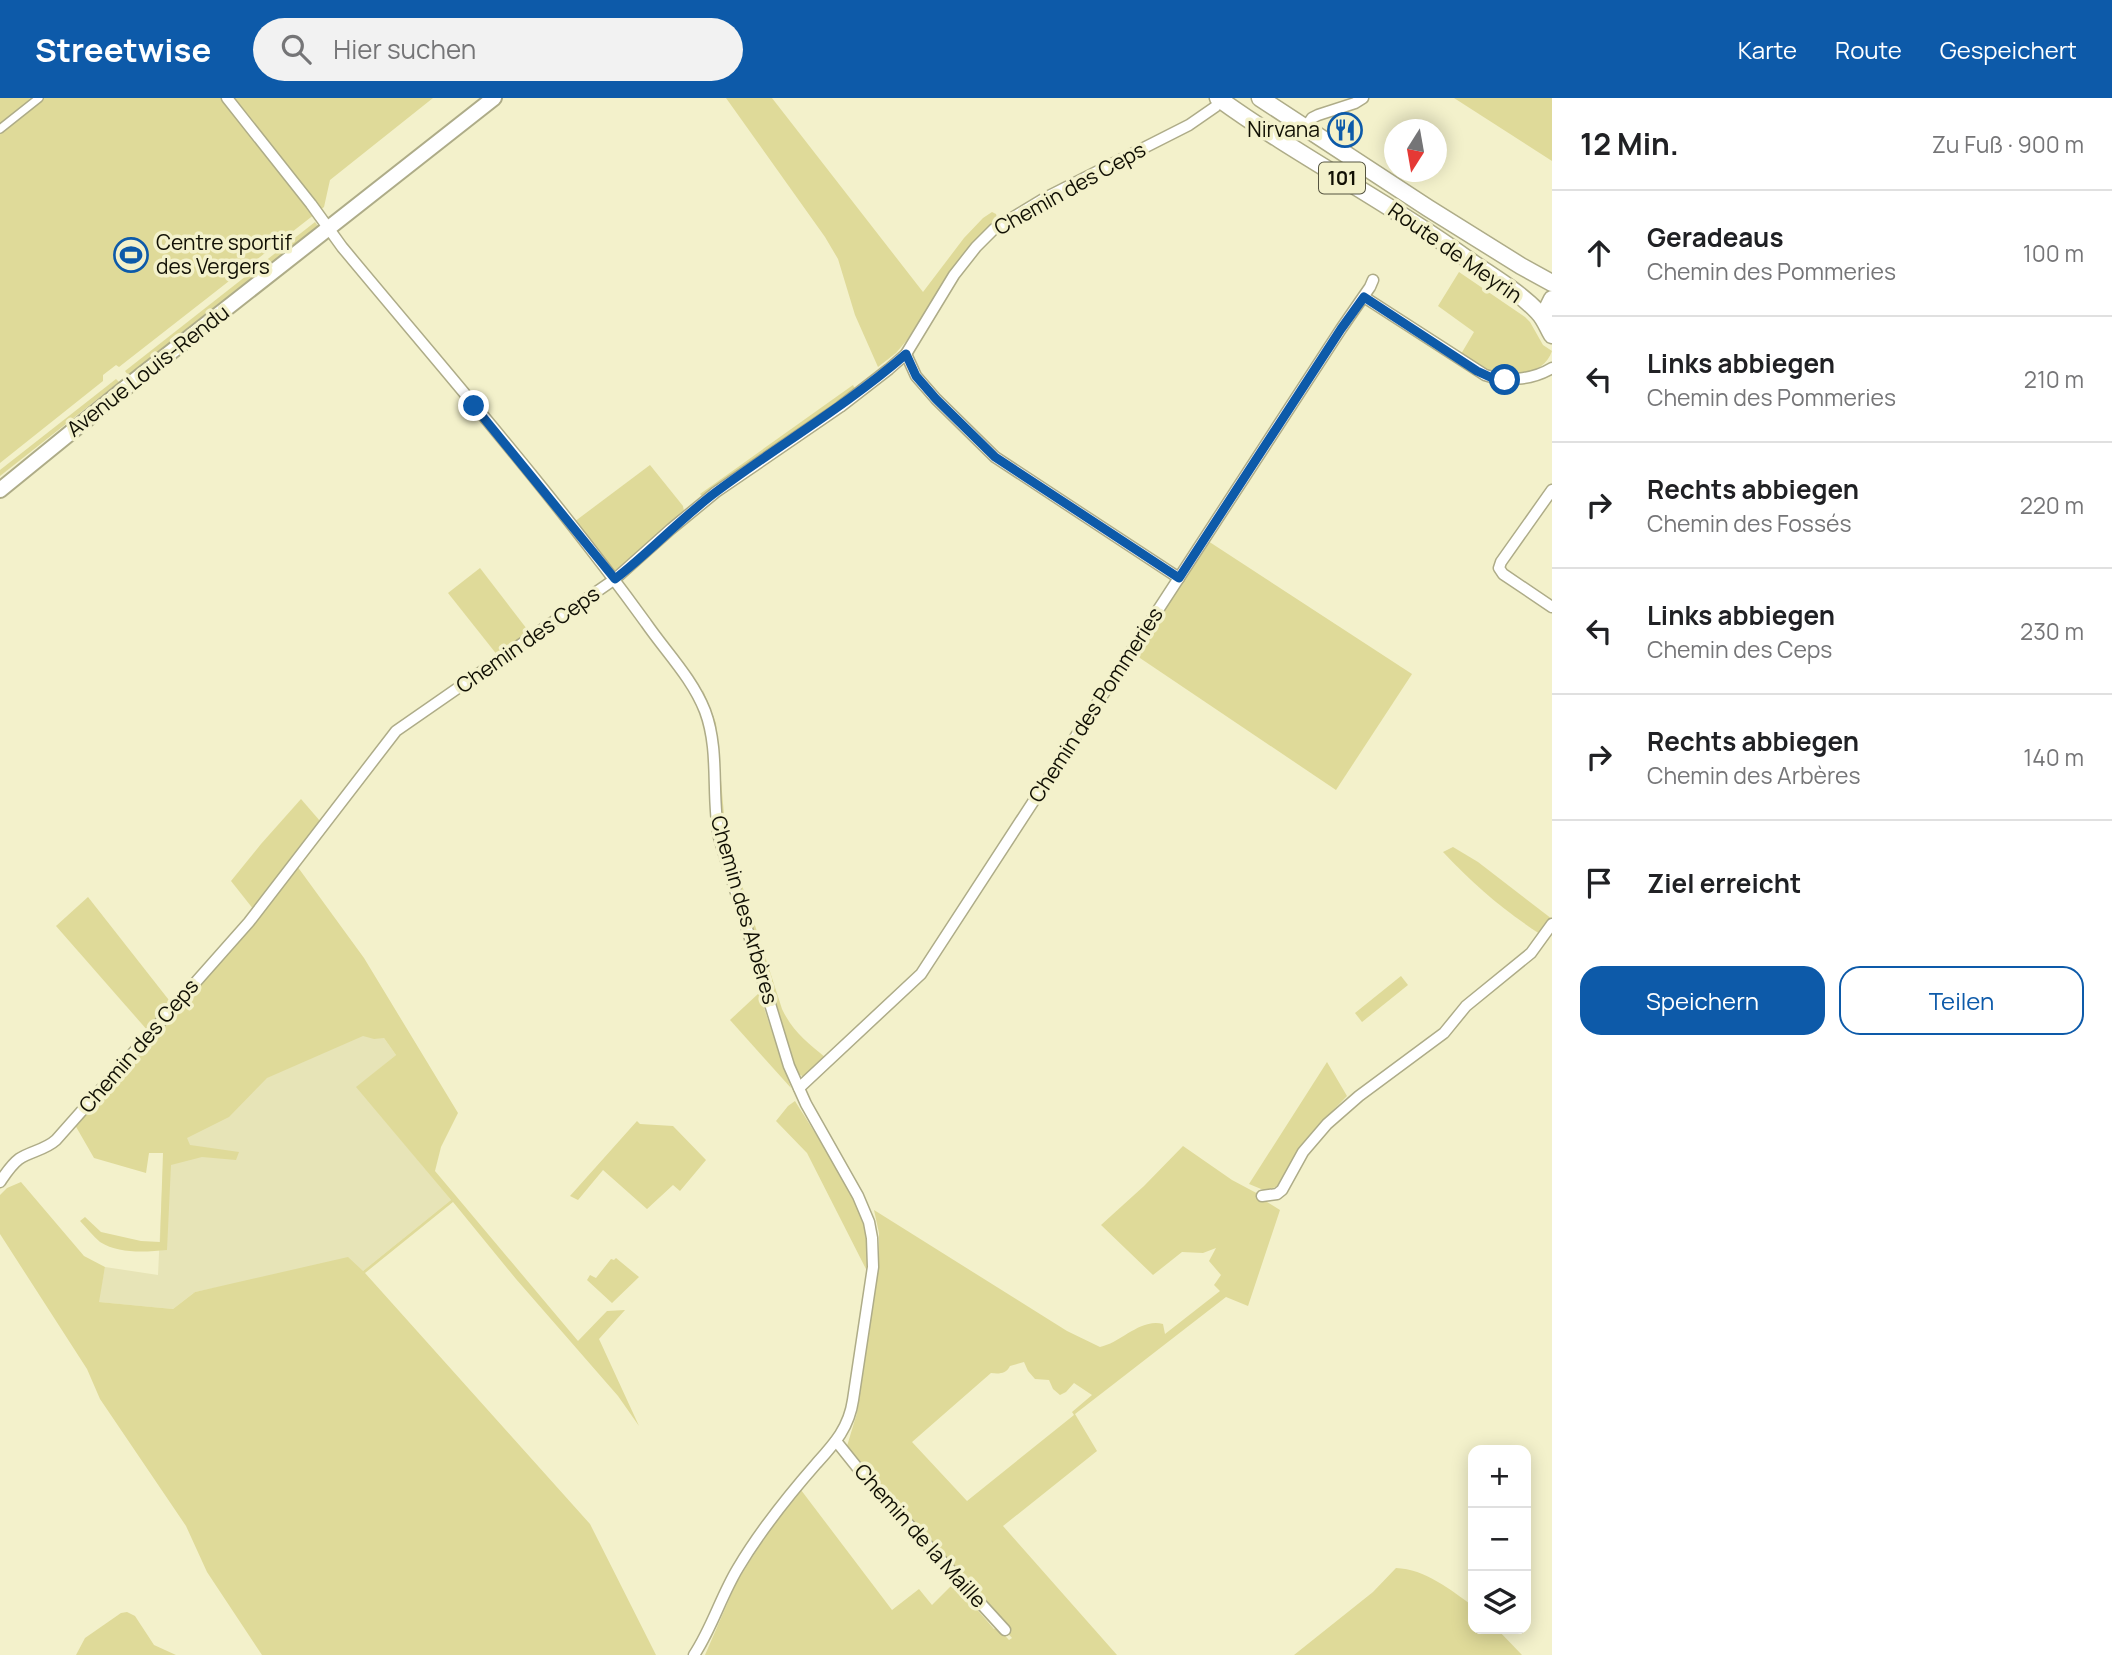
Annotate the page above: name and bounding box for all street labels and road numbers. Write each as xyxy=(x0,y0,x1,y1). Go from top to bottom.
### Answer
street label: Chemin des Ceps xyxy=(989,135,1150,241)
road number: 101 xyxy=(1319,162,1365,194)
street label: Route de Meyrin xyxy=(1383,196,1528,309)
street label: Avenue Louis-Rendu xyxy=(60,298,234,442)
street label: Chemin des Ceps xyxy=(450,579,605,699)
street label: Chemin des Pommeries xyxy=(1021,601,1169,807)
street label: Chemin des Arbères xyxy=(705,812,785,1007)
street label: Chemin des Ceps xyxy=(72,972,204,1118)
street label: Chemin de la Maille xyxy=(848,1457,993,1613)

